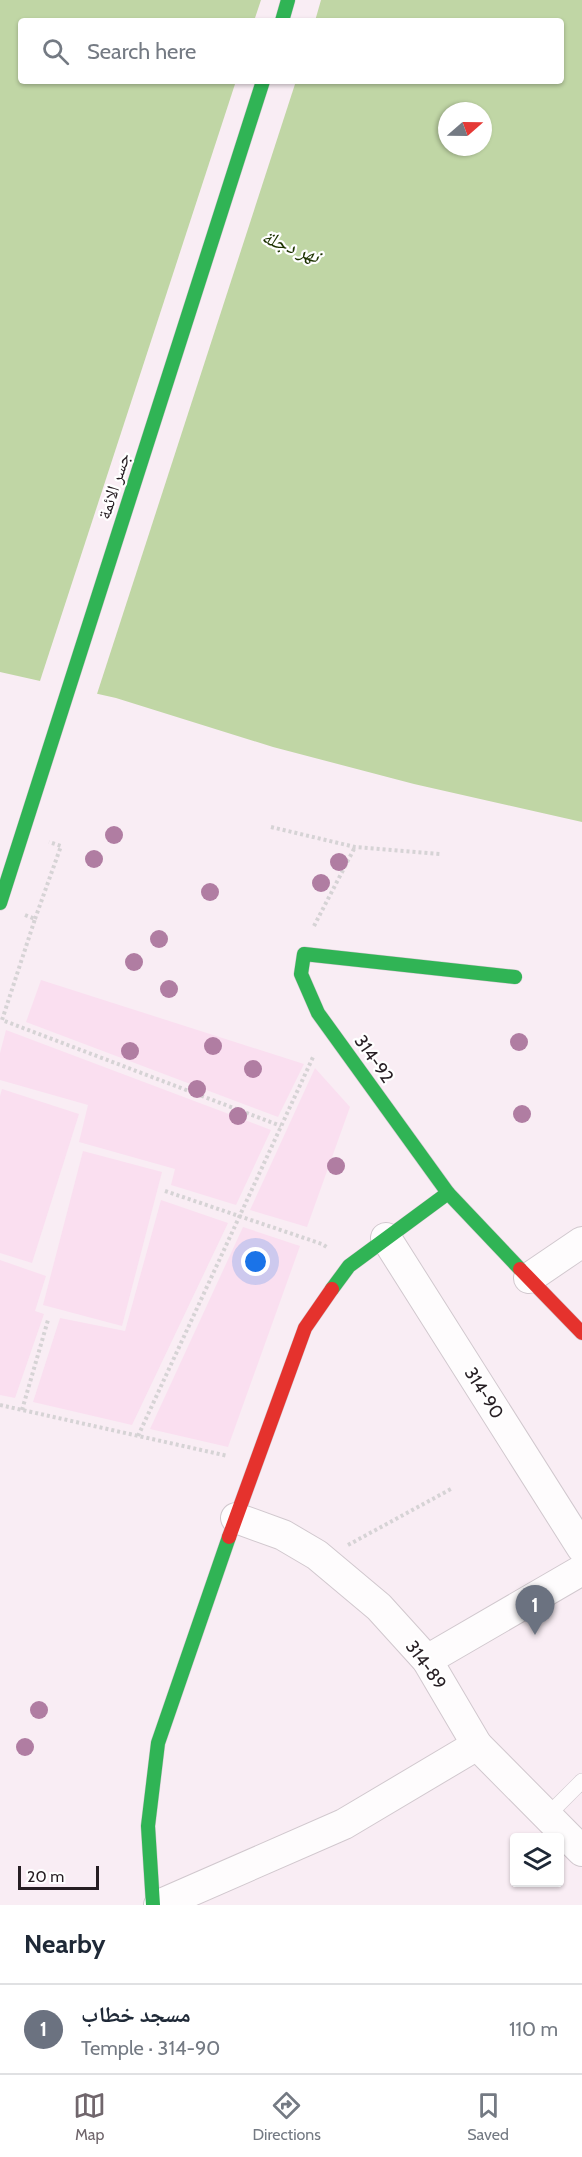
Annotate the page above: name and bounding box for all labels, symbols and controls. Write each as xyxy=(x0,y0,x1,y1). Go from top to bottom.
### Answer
search box xyxy=(18,18,564,84)
icon: search xyxy=(39,35,72,68)
text: Search here xyxy=(87,38,196,65)
north arrow xyxy=(438,102,492,156)
water label: نهر دجلة xyxy=(259,224,326,269)
street label: جسر الائمة xyxy=(93,450,135,522)
street label: 314-92 xyxy=(350,1031,398,1087)
your location xyxy=(241,1247,270,1276)
street label: 314-90 xyxy=(460,1363,508,1423)
pin: 1 xyxy=(516,1586,554,1635)
street label: 314-89 xyxy=(401,1636,451,1694)
map controls xyxy=(510,1833,564,1887)
button: layers xyxy=(510,1833,564,1887)
scale bar xyxy=(18,1863,99,1890)
text: 20 m xyxy=(27,1867,64,1886)
text: Nearby xyxy=(24,1928,105,1960)
text: مسجد خطاب xyxy=(81,2001,191,2028)
text: 1 xyxy=(40,2017,47,2041)
text: 110 m xyxy=(509,2017,558,2041)
text: Temple · 314-90 xyxy=(81,2036,220,2060)
tab: Map xyxy=(73,2089,106,2144)
tab: Directions xyxy=(253,2089,321,2144)
tab: Saved xyxy=(467,2089,509,2144)

